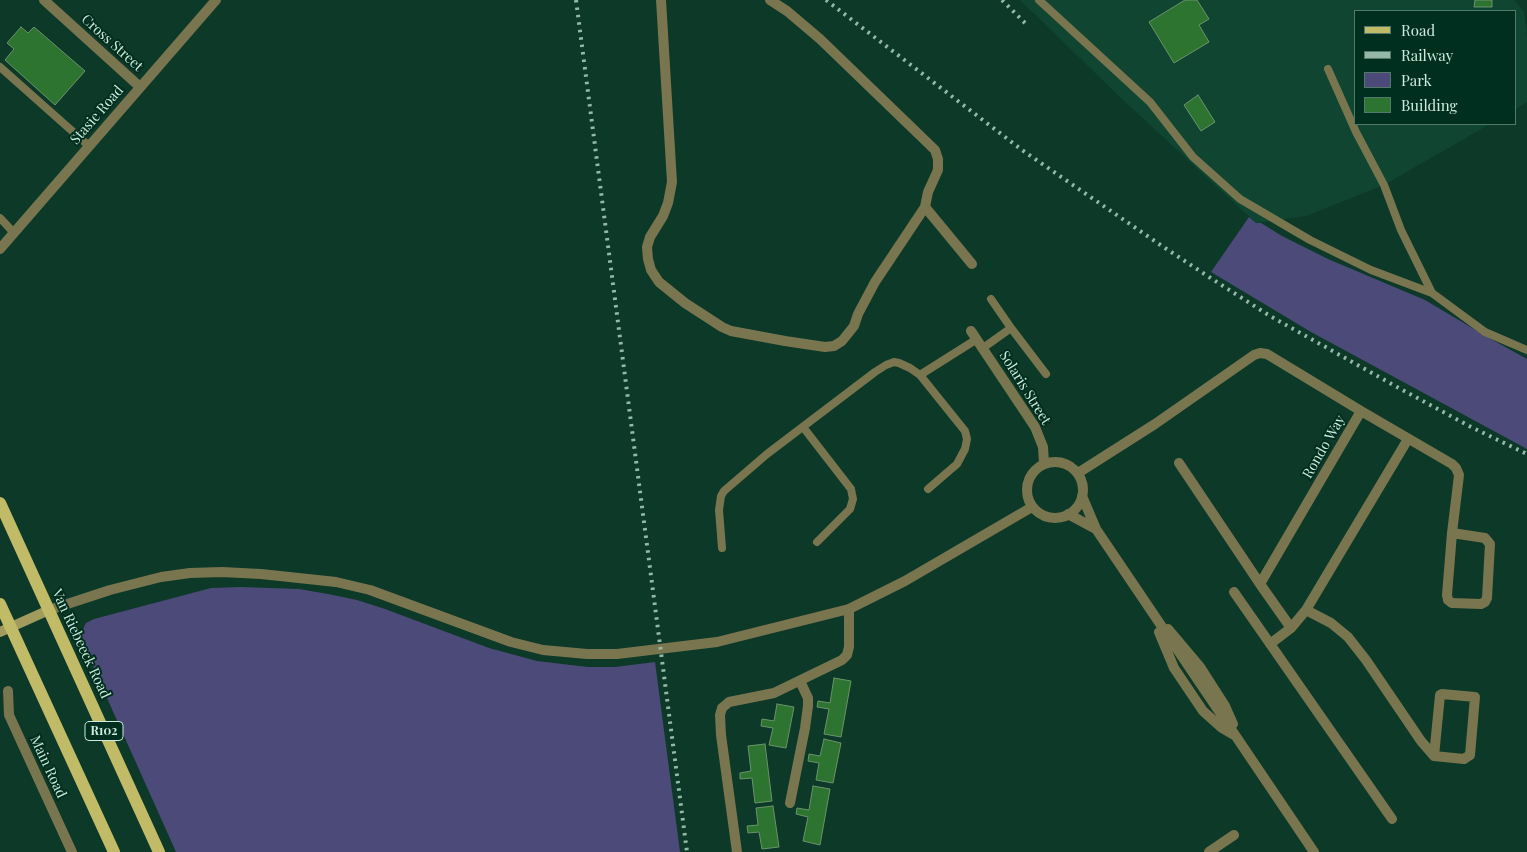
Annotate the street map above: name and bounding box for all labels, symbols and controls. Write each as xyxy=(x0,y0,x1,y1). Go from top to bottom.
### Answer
legend xyxy=(1354,10,1517,125)
street label: Cross Street xyxy=(78,11,146,75)
text: Road xyxy=(1401,20,1435,40)
text: Railway xyxy=(1401,45,1453,65)
text: Park xyxy=(1401,70,1432,90)
street label: Stasie Road xyxy=(67,82,127,148)
text: Building xyxy=(1401,95,1457,115)
street label: Solaris Street xyxy=(996,348,1054,428)
street label: Rondo Way xyxy=(1299,412,1349,482)
street label: Van Riebeeck Road xyxy=(48,587,114,701)
road number: R102 xyxy=(85,721,123,740)
street label: Main Road xyxy=(26,733,70,801)

